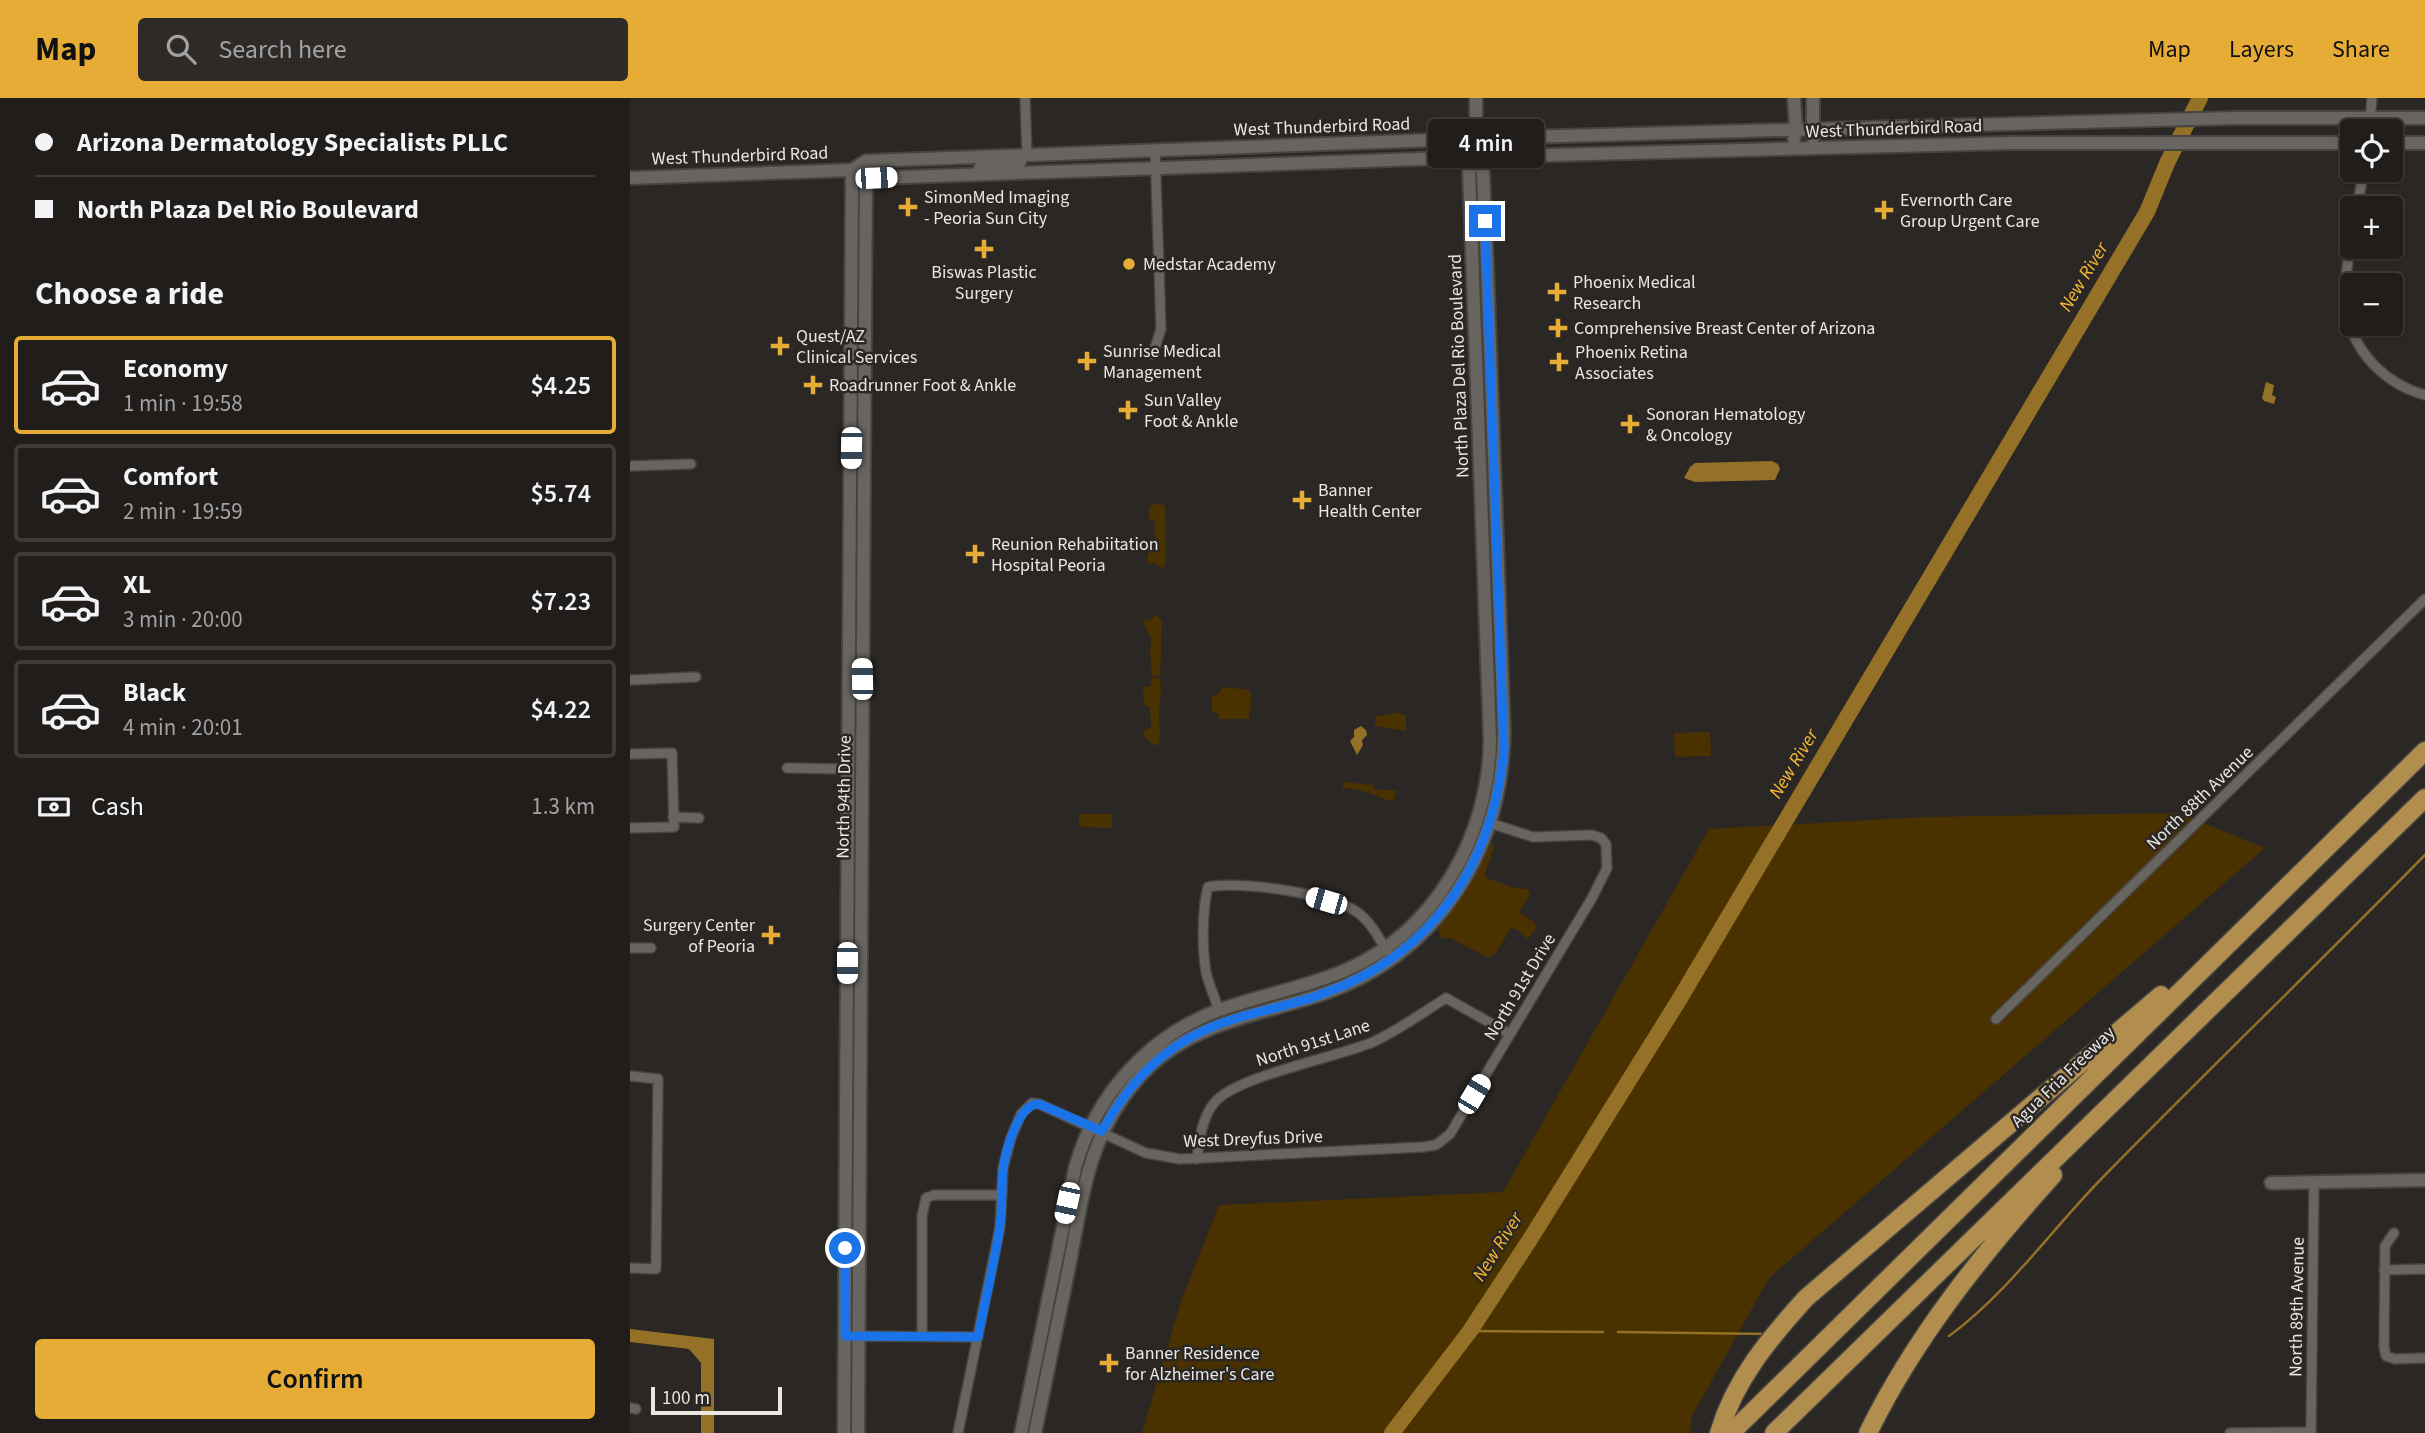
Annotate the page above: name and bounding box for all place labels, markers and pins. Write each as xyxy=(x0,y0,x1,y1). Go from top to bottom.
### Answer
place label: SimonMed Imaging - Peoria Sun City xyxy=(924,185,1069,231)
place label: Evernorth Care Group Urgent Care xyxy=(1900,188,2040,234)
marker: SimonMed Imaging - Peoria Sun City xyxy=(898,197,918,217)
marker: Evernorth Care Group Urgent Care xyxy=(1874,200,1894,220)
marker: Biswas Plastic Surgery xyxy=(974,239,994,259)
place label: Medstar Academy xyxy=(1143,252,1277,277)
marker: Medstar Academy xyxy=(1121,256,1137,272)
place label: Biswas Plastic Surgery xyxy=(931,260,1037,306)
place label: Phoenix Medical Research xyxy=(1573,270,1696,316)
marker: Phoenix Medical Research xyxy=(1547,282,1567,302)
place label: Comprehensive Breast Center of Arizona xyxy=(1574,316,1875,341)
marker: Comprehensive Breast Center of Arizona xyxy=(1548,318,1568,338)
place label: Quest/AZ Clinical Services xyxy=(796,324,917,370)
marker: Quest/AZ Clinical Services xyxy=(770,336,790,356)
place label: Sunrise Medical Management xyxy=(1103,339,1221,385)
place label: Phoenix Retina Associates xyxy=(1575,340,1688,386)
marker: Sunrise Medical Management xyxy=(1077,351,1097,371)
marker: Phoenix Retina Associates xyxy=(1549,352,1569,372)
place label: Roadrunner Foot & Ankle xyxy=(829,373,1016,398)
marker: Roadrunner Foot & Ankle xyxy=(803,375,823,395)
place label: Sun Valley Foot & Ankle xyxy=(1144,388,1238,434)
marker: Sun Valley Foot & Ankle xyxy=(1118,400,1138,420)
place label: Sonoran Hematology & Oncology xyxy=(1646,402,1806,448)
marker: Sonoran Hematology & Oncology xyxy=(1620,414,1640,434)
place label: Banner Health Center xyxy=(1318,478,1422,524)
marker: Banner Health Center xyxy=(1292,490,1312,510)
place label: Reunion Rehabiitation Hospital Peoria xyxy=(991,532,1159,578)
marker: Reunion Rehabiitation Hospital Peoria xyxy=(965,544,985,564)
place label: Surgery Center of Peoria xyxy=(643,913,756,959)
marker: Surgery Center of Peoria xyxy=(761,925,781,945)
place label: Banner Residence for Alzheimer's Care xyxy=(1125,1341,1275,1387)
marker: Banner Residence for Alzheimer's Care xyxy=(1099,1353,1119,1373)

